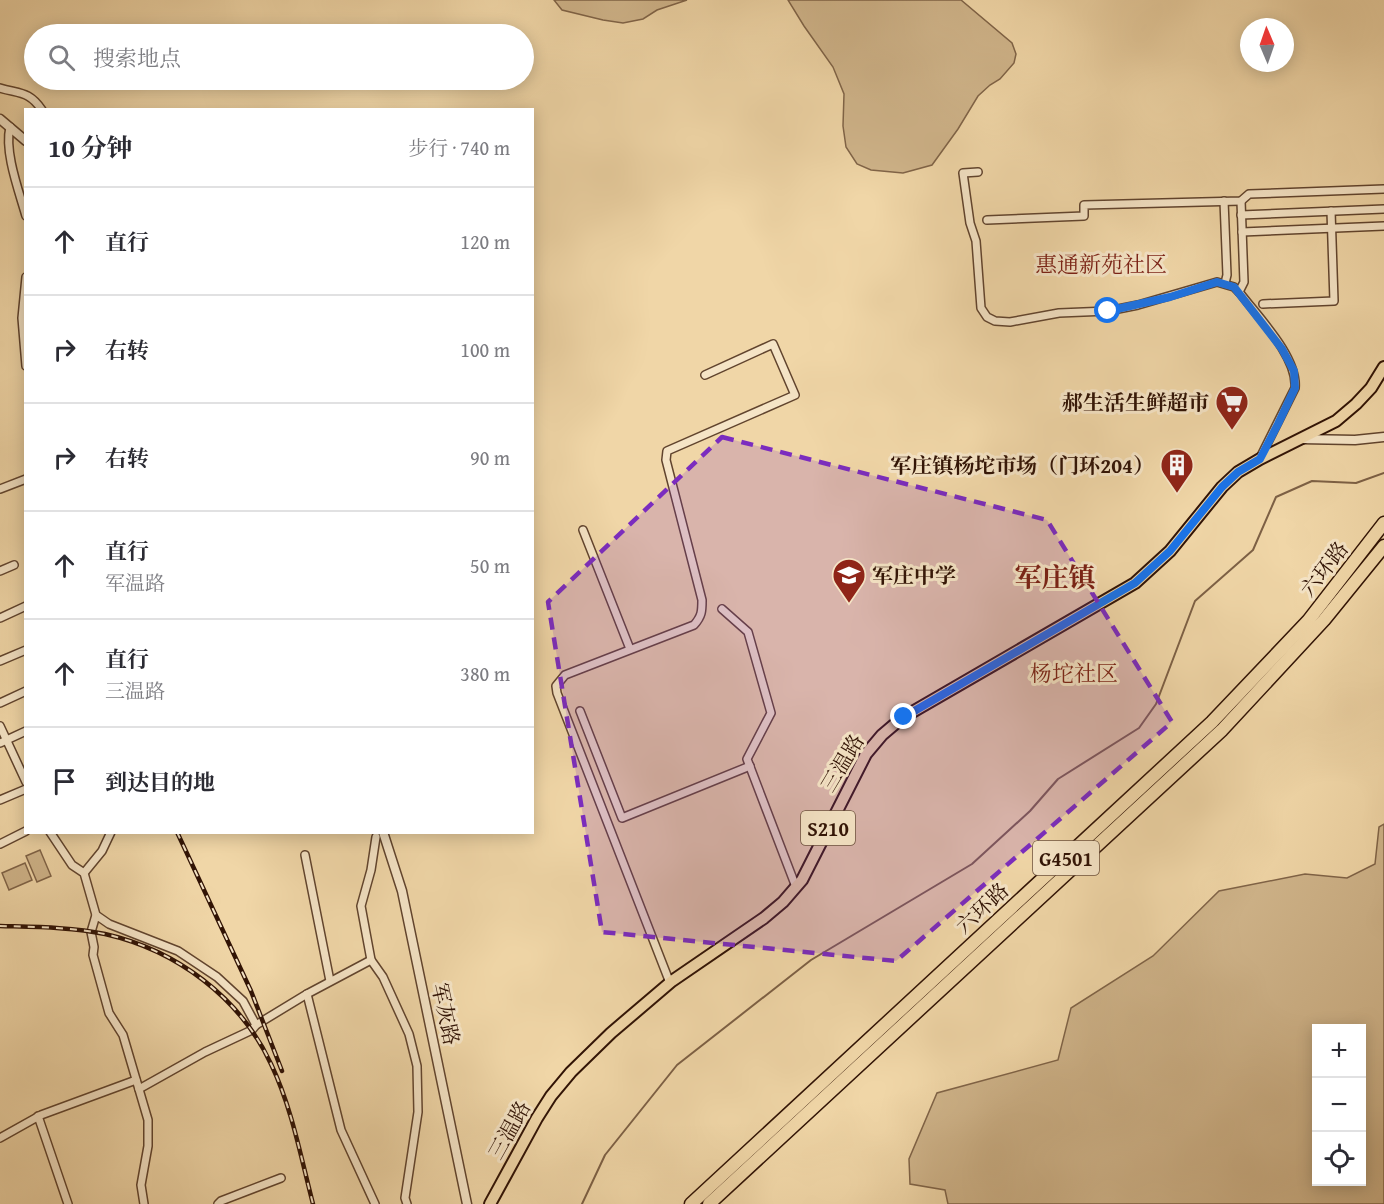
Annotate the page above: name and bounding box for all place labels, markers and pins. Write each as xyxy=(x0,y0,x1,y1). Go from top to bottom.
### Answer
supermarket icon: 郝生活生鲜超市 xyxy=(1214,384,1250,431)
place label: 郝生活生鲜超市 xyxy=(1062,387,1209,418)
building icon: 军庄镇杨坨市场（门环204） xyxy=(1159,447,1195,494)
place label: 军庄镇杨坨市场（门环204） xyxy=(890,450,1154,481)
school or university icon: 军庄中学 xyxy=(831,557,867,604)
place label: 军庄中学 xyxy=(872,560,956,591)

